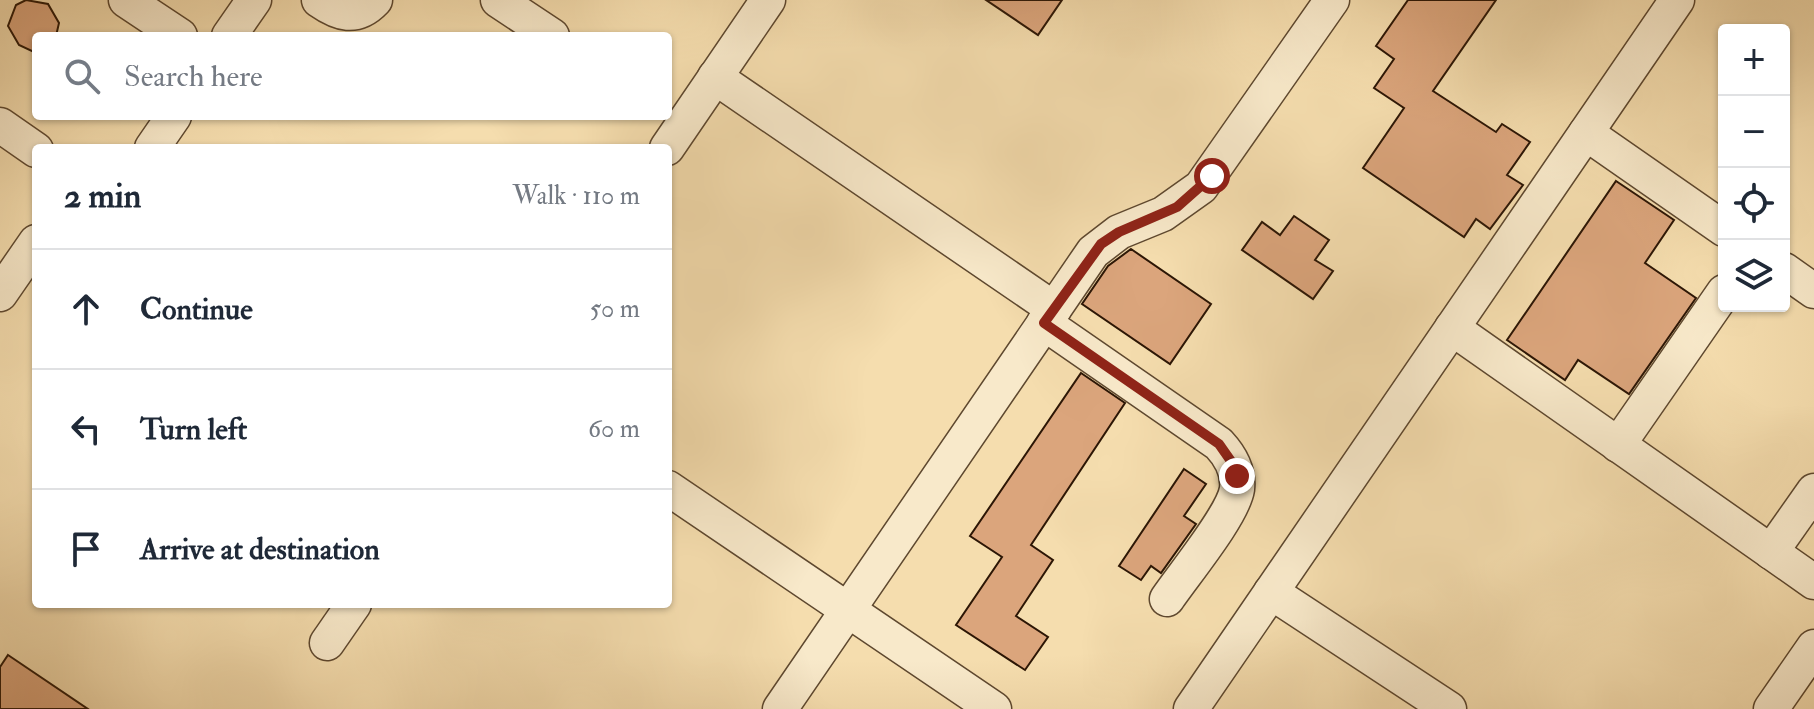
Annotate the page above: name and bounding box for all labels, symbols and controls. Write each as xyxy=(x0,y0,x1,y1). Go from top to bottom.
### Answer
map controls xyxy=(1718,24,1790,312)
button: + xyxy=(1718,24,1790,96)
search box xyxy=(32,32,672,120)
icon: search xyxy=(60,54,104,98)
text: Search here xyxy=(124,58,263,95)
button: − xyxy=(1718,96,1790,168)
route start xyxy=(1194,158,1230,194)
button: locate xyxy=(1718,168,1790,240)
text: 2 min xyxy=(64,175,141,218)
text: Walk · 110 m xyxy=(513,180,640,212)
button: layers xyxy=(1718,240,1790,312)
icon: ahead xyxy=(64,287,108,331)
text: Continue xyxy=(140,291,253,328)
text: 50 m xyxy=(590,293,640,325)
icon: left xyxy=(64,407,108,451)
text: Turn left xyxy=(140,411,247,448)
text: 60 m xyxy=(588,413,640,445)
route end xyxy=(1219,458,1255,494)
icon: arrive xyxy=(64,527,108,571)
text: Arrive at destination xyxy=(140,531,380,568)

